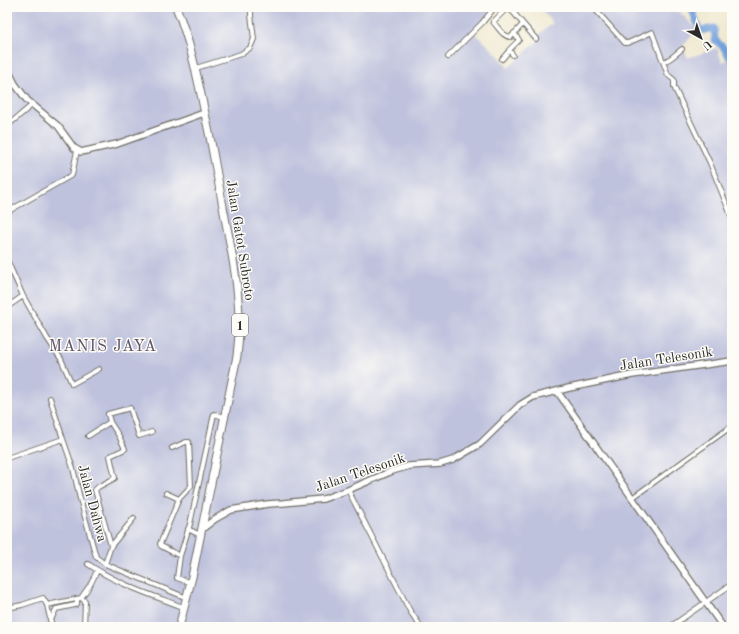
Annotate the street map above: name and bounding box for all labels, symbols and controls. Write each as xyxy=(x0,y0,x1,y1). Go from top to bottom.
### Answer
north arrow xyxy=(681,18,721,58)
text: U xyxy=(699,37,713,52)
street label: Jalan Gatot Subroto xyxy=(224,179,256,302)
road number: 1 xyxy=(232,314,248,336)
district label: MANIS JAYA xyxy=(49,339,157,355)
street label: Jalan Telesonik xyxy=(619,345,714,373)
street label: Jalan Telesonik xyxy=(314,451,407,495)
street label: Jalan Dahwa xyxy=(75,463,109,544)

